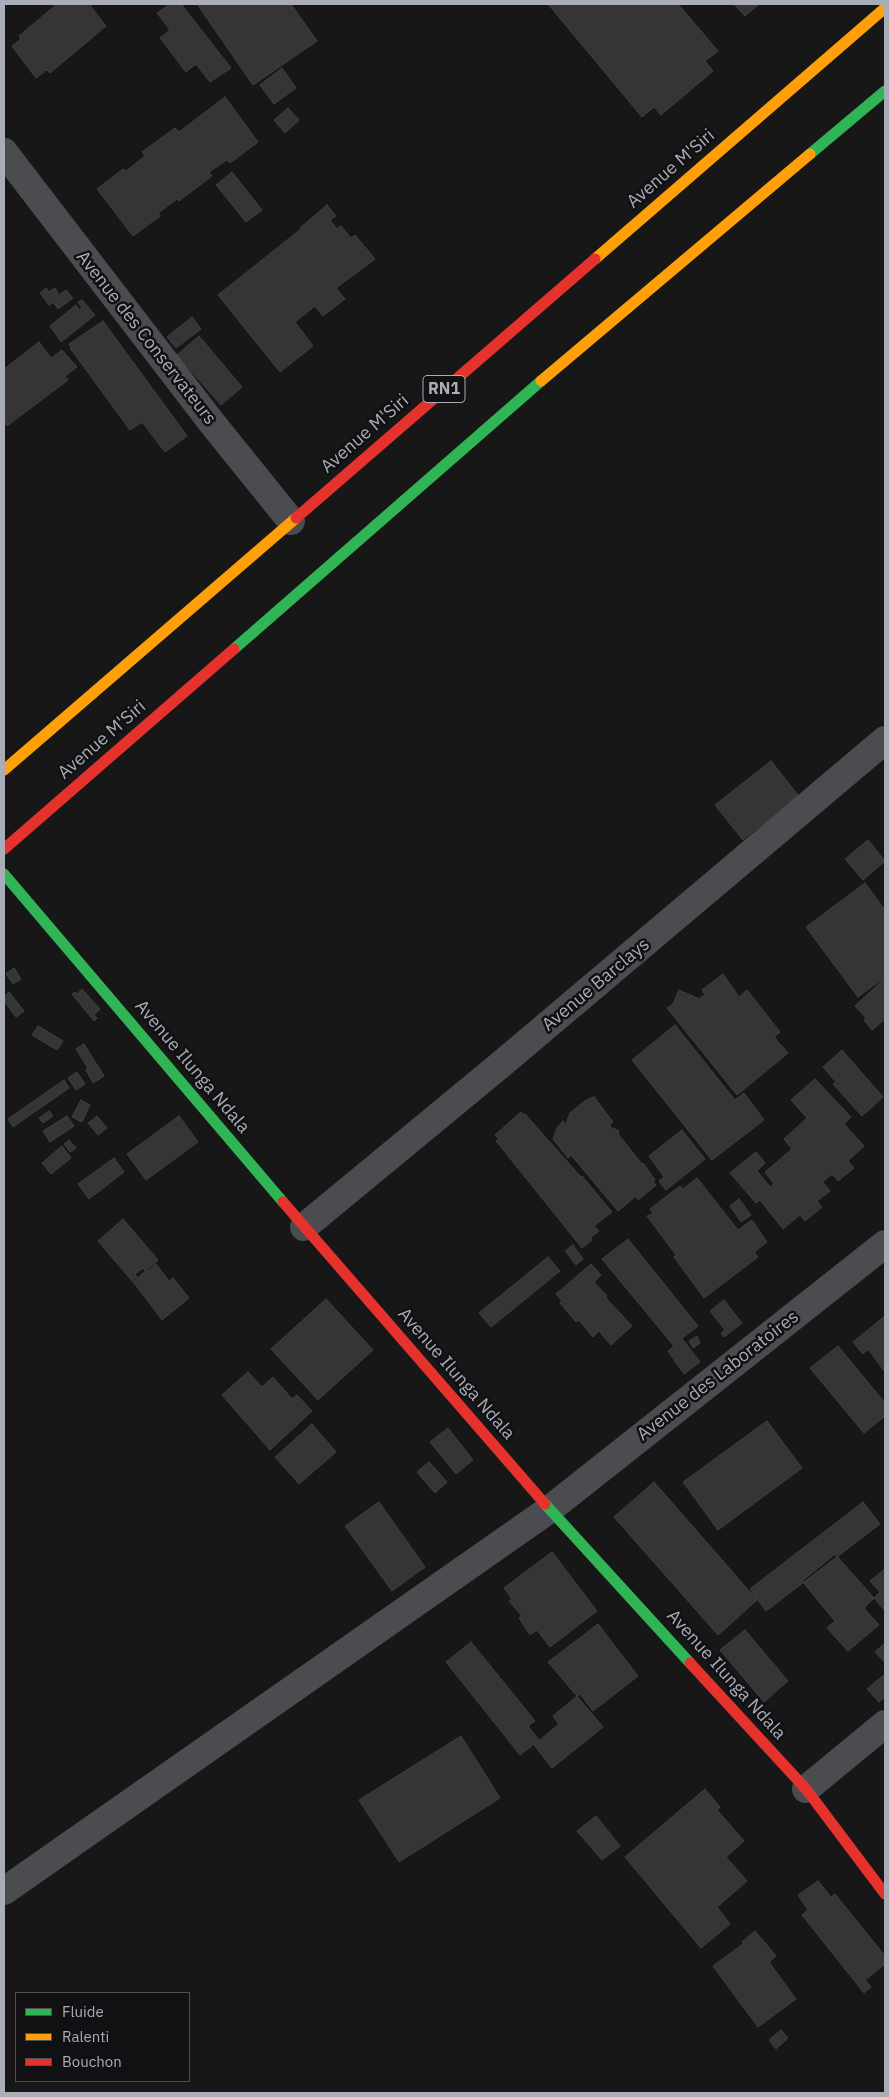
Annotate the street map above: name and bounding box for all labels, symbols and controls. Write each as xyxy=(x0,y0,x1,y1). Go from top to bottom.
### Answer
street label: Avenue M'Siri xyxy=(623,125,719,213)
street label: Avenue des Conservateurs xyxy=(71,247,221,429)
road number: RN1 xyxy=(423,376,465,402)
street label: Avenue M'Siri xyxy=(317,390,413,478)
street label: Avenue M'Siri xyxy=(54,696,150,784)
street label: Avenue Barclays xyxy=(538,934,654,1036)
street label: Avenue Ilunga Ndala xyxy=(130,996,254,1138)
street label: Avenue Ilunga Ndala xyxy=(393,1304,519,1444)
street label: Avenue des Laboratoires xyxy=(633,1306,803,1446)
street label: Avenue Ilunga Ndala xyxy=(662,1606,790,1744)
legend xyxy=(15,1992,190,2082)
text: Fluide xyxy=(62,2002,104,2021)
text: Ralenti xyxy=(62,2027,109,2046)
text: Bouchon xyxy=(62,2052,122,2071)

